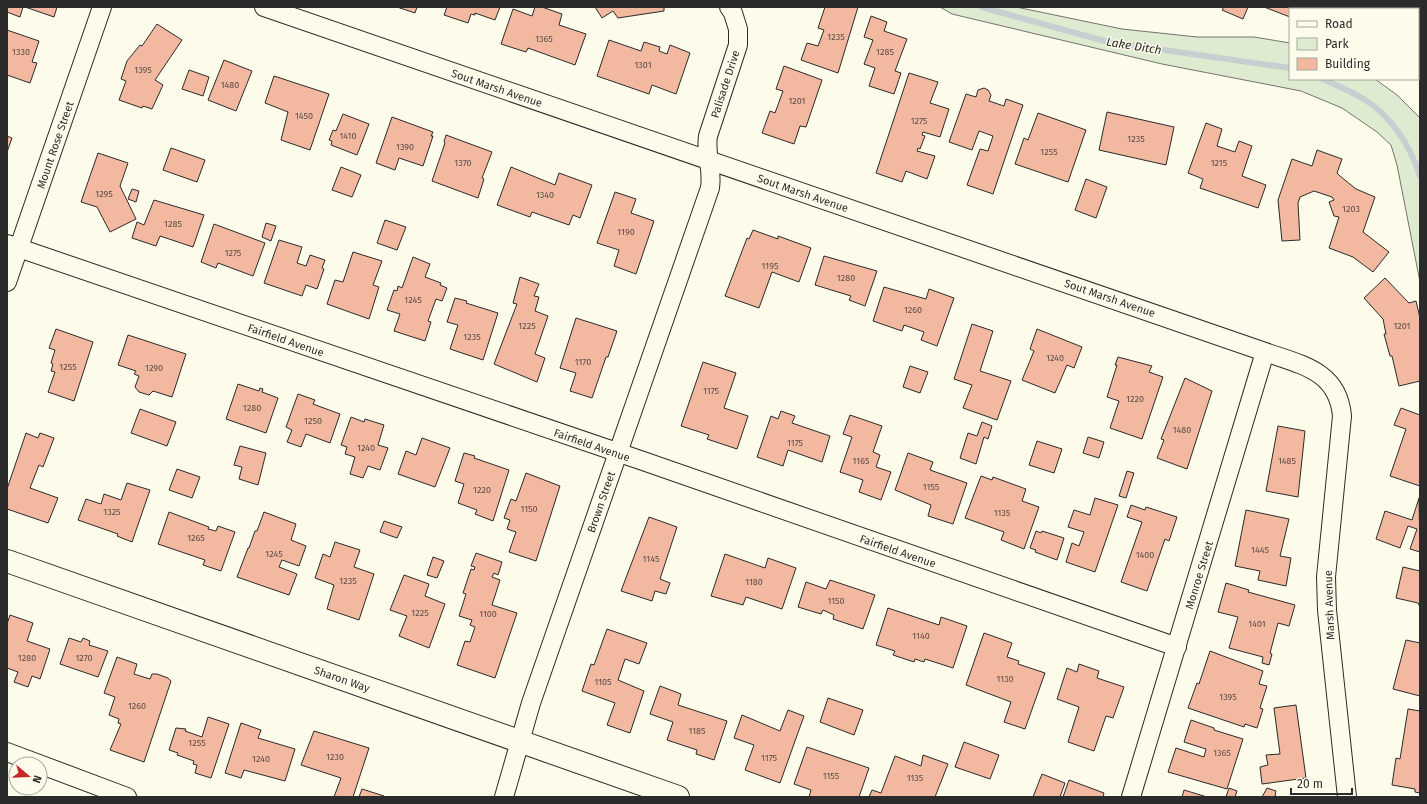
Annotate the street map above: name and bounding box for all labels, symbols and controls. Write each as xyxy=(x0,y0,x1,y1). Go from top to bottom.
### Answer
legend xyxy=(1289,8,1419,80)
text: Road xyxy=(1325,17,1353,31)
house number: 1235 xyxy=(827,32,845,42)
house number: 1365 xyxy=(535,34,553,44)
water label: Lake Ditch xyxy=(1105,35,1163,57)
text: Park xyxy=(1325,37,1349,51)
house number: 1330 xyxy=(12,47,30,57)
house number: 1285 xyxy=(876,47,894,57)
street label: Palisade Drive xyxy=(708,49,743,120)
text: Building xyxy=(1325,57,1371,71)
house number: 1301 xyxy=(634,60,652,70)
house number: 1395 xyxy=(134,65,152,75)
street label: Sout Marsh Avenue xyxy=(450,67,544,110)
house number: 1480 xyxy=(221,80,239,90)
house number: 1201 xyxy=(788,96,806,106)
street label: Mount Rose Street xyxy=(34,100,77,191)
house number: 1450 xyxy=(295,111,313,121)
house number: 1275 xyxy=(911,116,928,126)
house number: 1410 xyxy=(339,131,357,141)
house number: 1235 xyxy=(1127,134,1145,144)
house number: 1390 xyxy=(396,142,414,152)
house number: 1255 xyxy=(1040,147,1058,157)
house number: 1370 xyxy=(454,158,472,168)
house number: 1215 xyxy=(1211,158,1228,168)
street label: Sout Marsh Avenue xyxy=(756,172,850,215)
house number: 1295 xyxy=(95,189,113,199)
house number: 1340 xyxy=(536,190,554,200)
house number: 1203 xyxy=(1342,204,1360,214)
house number: 1285 xyxy=(164,219,182,229)
house number: 1190 xyxy=(617,227,635,237)
house number: 1275 xyxy=(225,248,242,258)
house number: 1195 xyxy=(762,261,779,271)
house number: 1280 xyxy=(837,273,855,283)
street label: Sout Marsh Avenue xyxy=(1063,277,1157,320)
house number: 1245 xyxy=(404,295,422,305)
house number: 1260 xyxy=(904,305,922,315)
street label: Fairfield Avenue xyxy=(246,321,326,360)
house number: 1225 xyxy=(518,321,536,331)
house number: 1201 xyxy=(1393,321,1411,331)
house number: 1235 xyxy=(463,332,481,342)
house number: 1240 xyxy=(1046,353,1064,363)
house number: 1170 xyxy=(575,357,591,367)
house number: 1255 xyxy=(59,362,77,372)
house number: 1290 xyxy=(145,363,163,373)
house number: 1175 xyxy=(703,386,720,396)
house number: 1220 xyxy=(1126,394,1144,404)
house number: 1280 xyxy=(243,403,261,413)
house number: 1250 xyxy=(304,416,322,426)
house number: 1480 xyxy=(1173,425,1191,435)
street label: Fairfield Avenue xyxy=(552,426,632,465)
house number: 1175 xyxy=(787,438,804,448)
house number: 1240 xyxy=(357,443,375,453)
house number: 1165 xyxy=(853,456,870,466)
house number: 1485 xyxy=(1278,456,1297,466)
street label: Brown Street xyxy=(585,470,618,535)
house number: 1155 xyxy=(923,482,940,492)
house number: 1220 xyxy=(473,485,491,495)
house number: 1150 xyxy=(520,504,538,514)
house number: 1325 xyxy=(103,507,121,517)
house number: 1135 xyxy=(994,508,1011,518)
street label: Fairfield Avenue xyxy=(858,532,938,571)
house number: 1265 xyxy=(187,533,205,543)
street label: Monroe Street xyxy=(1183,540,1216,611)
house number: 1445 xyxy=(1251,545,1269,555)
house number: 1245 xyxy=(265,549,283,559)
house number: 1400 xyxy=(1136,550,1154,560)
house number: 1145 xyxy=(643,554,660,564)
street label: Marsh Avenue xyxy=(1322,570,1337,640)
house number: 1235 xyxy=(339,576,357,586)
house number: 1180 xyxy=(745,577,763,587)
house number: 1150 xyxy=(827,596,845,606)
house number: 1225 xyxy=(411,608,429,618)
house number: 1100 xyxy=(479,609,497,619)
house number: 1401 xyxy=(1248,619,1266,629)
house number: 1140 xyxy=(912,631,930,641)
house number: 1280 xyxy=(18,653,36,663)
house number: 1270 xyxy=(75,653,93,663)
street label: Sharon Way xyxy=(312,664,372,695)
house number: 1130 xyxy=(996,674,1014,684)
house number: 1105 xyxy=(594,677,612,687)
house number: 1395 xyxy=(1219,692,1237,702)
house number: 1260 xyxy=(128,701,146,711)
house number: 1185 xyxy=(688,726,706,736)
house number: 1255 xyxy=(188,738,206,748)
house number: 1365 xyxy=(1213,748,1231,758)
house number: 1230 xyxy=(326,752,344,762)
house number: 1175 xyxy=(761,753,778,763)
house number: 1240 xyxy=(252,754,270,764)
north arrow xyxy=(8,756,48,796)
scale bar xyxy=(1291,770,1352,796)
house number: 1155 xyxy=(823,771,840,781)
house number: 1135 xyxy=(907,773,924,783)
text: N xyxy=(30,774,44,785)
text: 20 m xyxy=(1297,777,1323,791)

